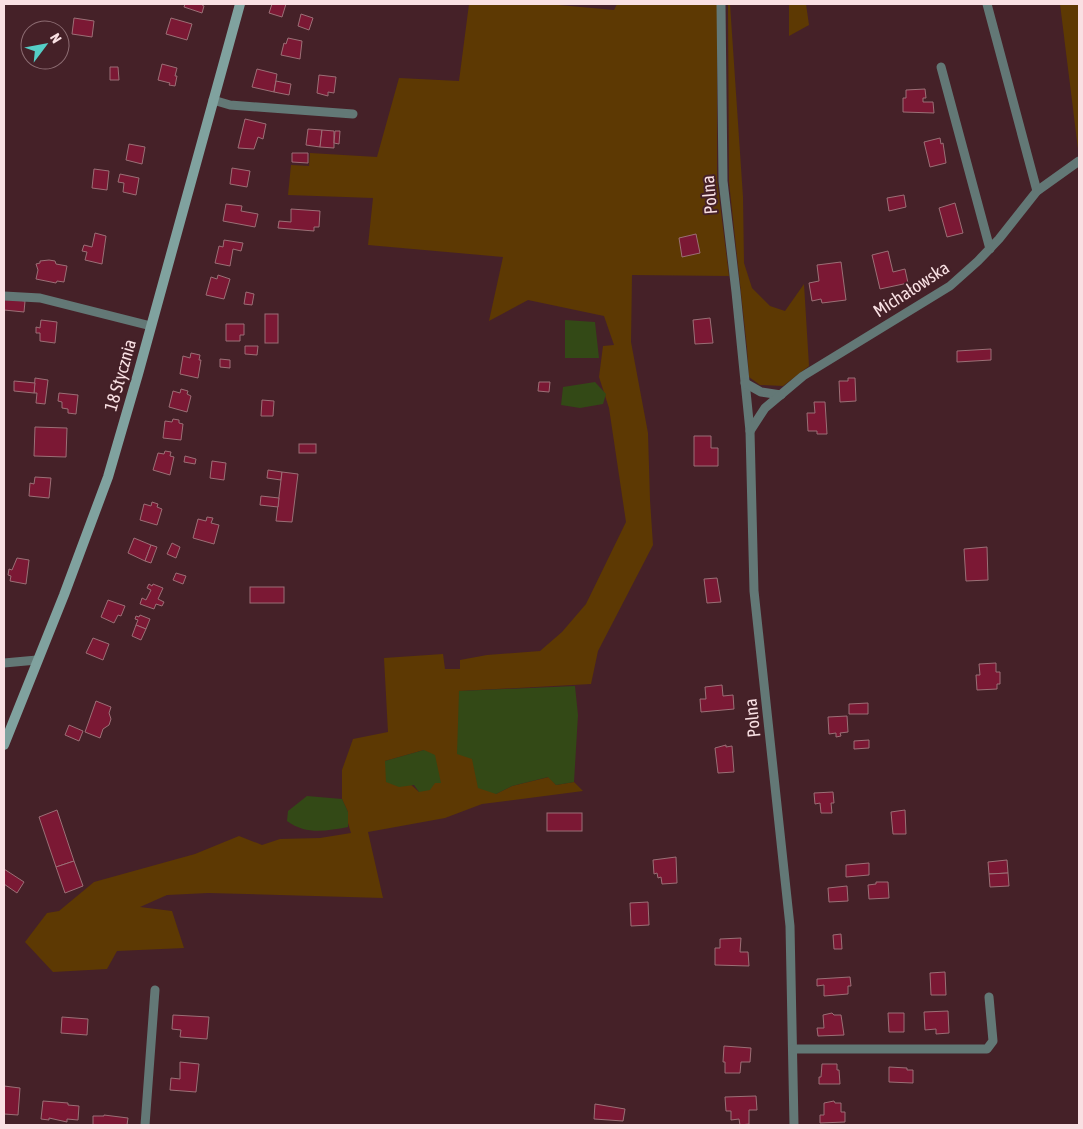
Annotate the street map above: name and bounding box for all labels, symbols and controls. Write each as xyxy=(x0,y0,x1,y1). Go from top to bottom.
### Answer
north arrow xyxy=(20,20,70,70)
text: N xyxy=(47,30,65,46)
street label: Polna xyxy=(697,175,721,215)
street label: Michałowska xyxy=(869,257,953,321)
street label: 18 Stycznia xyxy=(100,337,140,413)
street label: Polna xyxy=(740,698,764,738)

